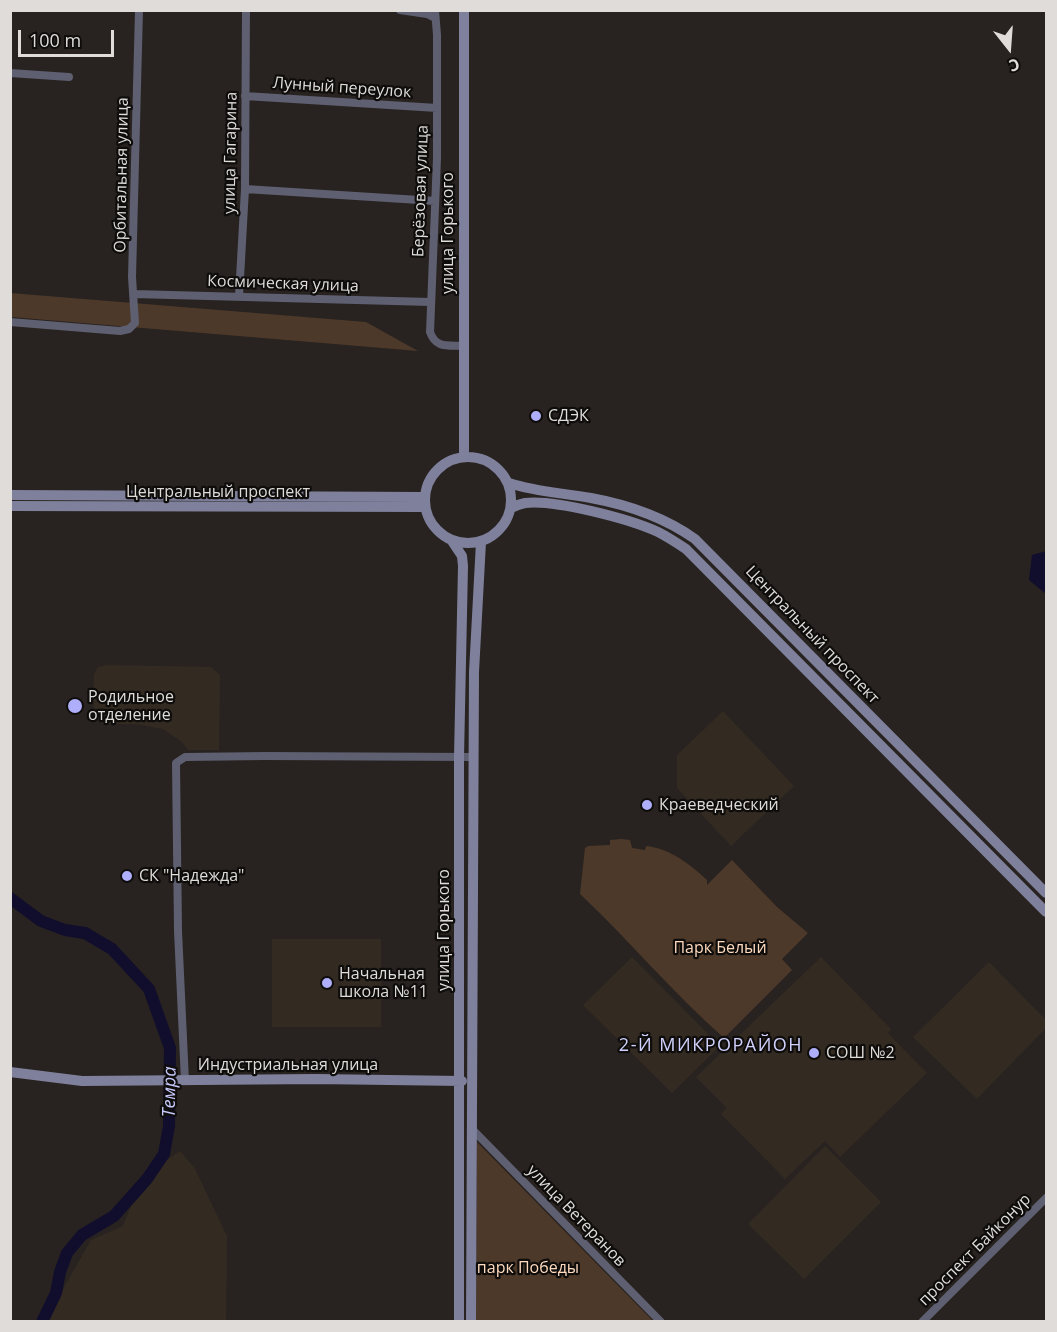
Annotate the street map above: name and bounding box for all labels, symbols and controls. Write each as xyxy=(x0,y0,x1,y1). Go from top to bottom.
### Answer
scale bar xyxy=(21,18,117,56)
north arrow xyxy=(979,18,1039,78)
text: 100 m xyxy=(29,28,81,52)
text: С xyxy=(1006,53,1022,77)
street label: Лунный переулок xyxy=(272,74,412,102)
street label: улица Гагарина xyxy=(220,92,242,214)
street label: Орбитальная улица xyxy=(111,97,133,253)
street label: Берёзовая улица xyxy=(409,125,433,257)
street label: улица Горького xyxy=(438,172,458,294)
street label: Космическая улица xyxy=(207,272,359,296)
place label: СДЭК xyxy=(548,406,589,426)
marker: СДЭК xyxy=(529,409,543,423)
street label: Центральный проспект xyxy=(126,482,310,502)
street label: Центральный проспект xyxy=(741,562,883,708)
place label: Родильное отделение xyxy=(88,687,174,725)
marker: Родильное отделение xyxy=(66,697,84,715)
place label: Краеведческий xyxy=(659,795,779,815)
marker: Краеведческий xyxy=(640,798,654,812)
place label: СК "Надежда" xyxy=(139,866,244,886)
marker: СК "Надежда" xyxy=(120,869,134,883)
street label: улица Горького xyxy=(434,869,454,991)
park label: Парк Белый xyxy=(673,938,767,958)
place label: Начальная школа №11 xyxy=(339,964,428,1002)
marker: Начальная школа №11 xyxy=(320,976,334,990)
district label: 2-Й МИКРОРАЙОН xyxy=(619,1035,803,1057)
place label: СОШ №2 xyxy=(826,1043,895,1063)
marker: СОШ №2 xyxy=(807,1046,821,1060)
street label: Индустриальная улица xyxy=(198,1055,378,1075)
water label: Темра xyxy=(159,1066,181,1118)
street label: улица Ветеранов xyxy=(523,1161,629,1271)
street label: проспект Байконур xyxy=(915,1190,1035,1310)
park label: парк Победы xyxy=(477,1258,579,1278)

